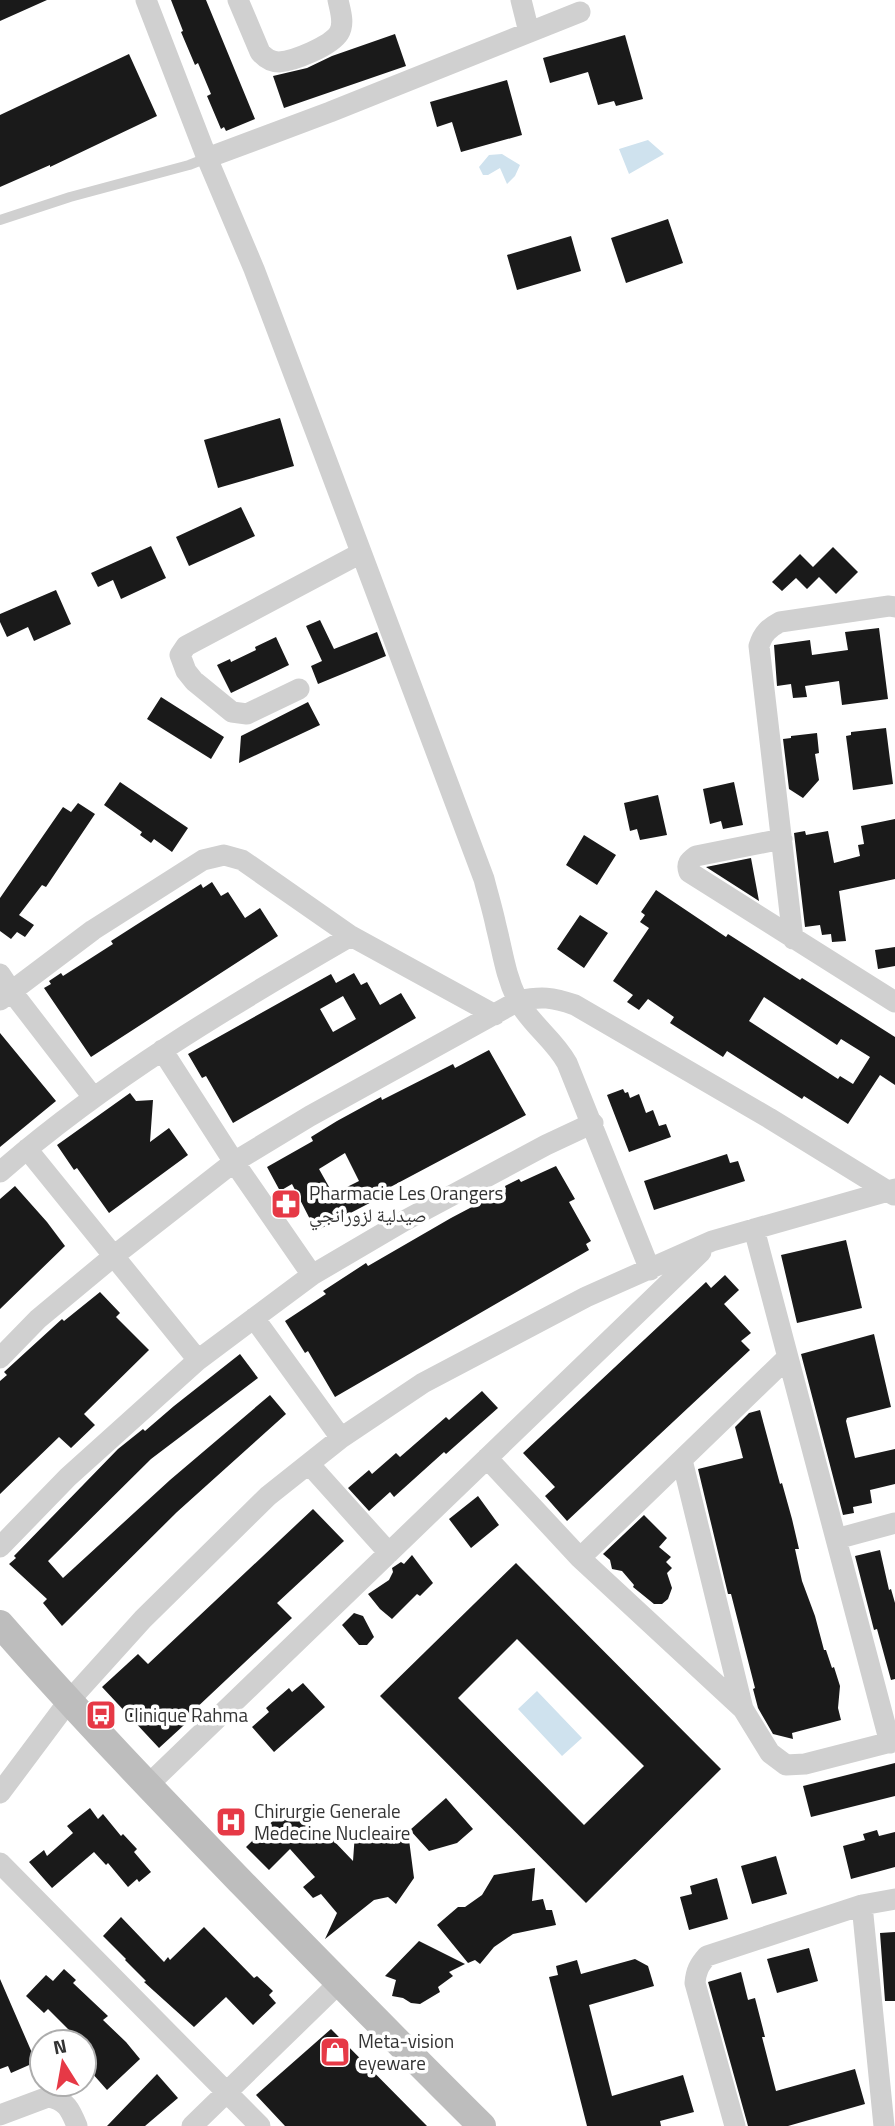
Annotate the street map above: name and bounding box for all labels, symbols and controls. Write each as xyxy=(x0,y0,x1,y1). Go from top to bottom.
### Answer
place label: Pharmacie Les Orangers صيدلية لزورانجي xyxy=(309,1178,504,1231)
pharmacy icon: Pharmacie Les Orangers صيدلية لزورانجي xyxy=(269,1187,303,1221)
bus stop icon: Clinique Rahma xyxy=(84,1698,118,1732)
place label: Clinique Rahma xyxy=(124,1700,248,1729)
place label: Chirurgie Generale Medecine Nucleaire xyxy=(254,1796,410,1847)
hospital icon: Chirurgie Generale Medecine Nucleaire xyxy=(214,1805,248,1839)
place label: Meta-vision eyeware xyxy=(358,2026,454,2077)
north arrow xyxy=(28,2028,98,2098)
text: N xyxy=(50,2030,69,2061)
shop icon: Meta-vision eyeware xyxy=(318,2035,352,2069)

